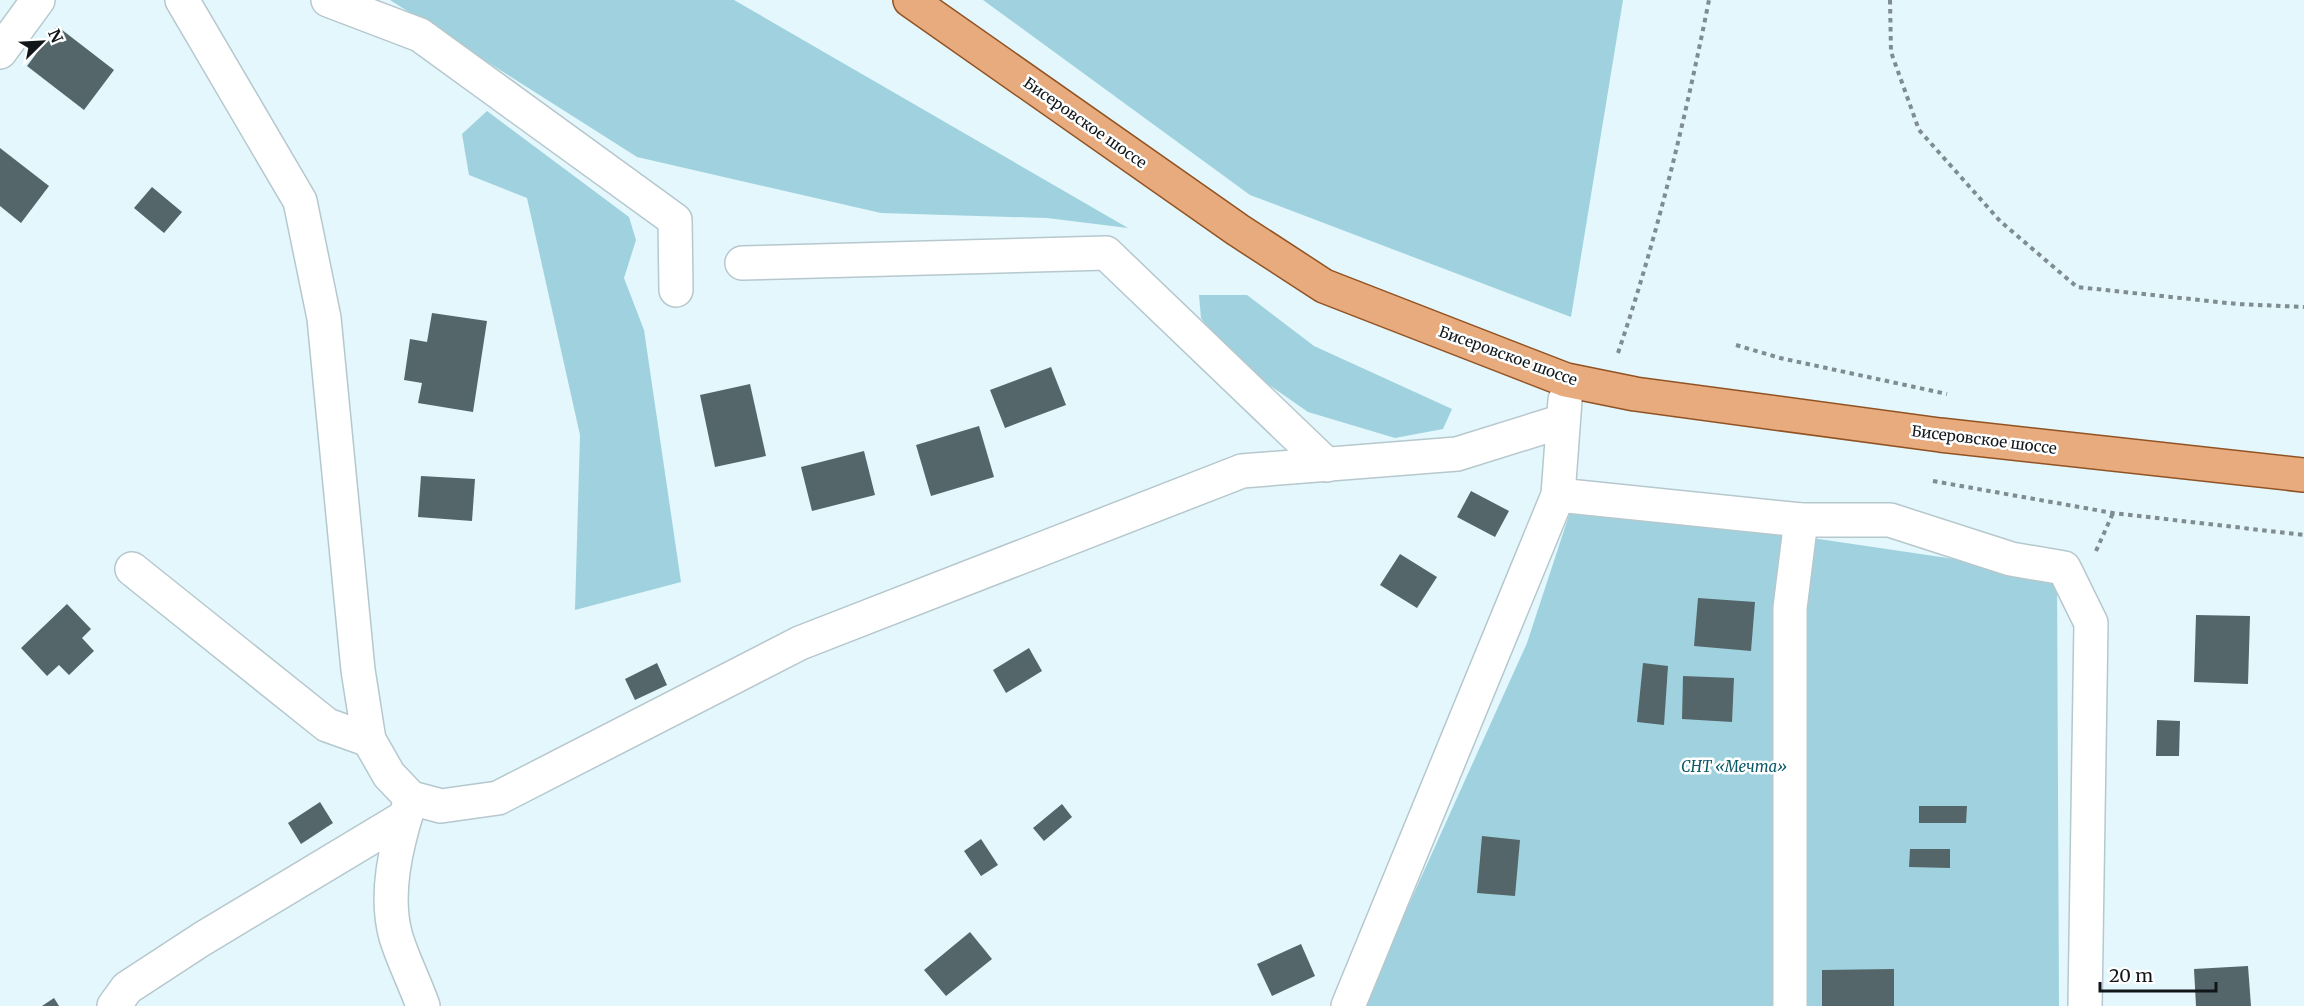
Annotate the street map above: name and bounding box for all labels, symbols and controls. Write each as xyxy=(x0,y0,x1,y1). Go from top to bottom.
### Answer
north arrow xyxy=(12,12,72,72)
text: N xyxy=(44,26,68,46)
street label: Бисеровское шоссе xyxy=(1020,73,1151,172)
street label: Бисеровское шоссе xyxy=(1436,322,1580,390)
street label: Бисеровское шоссе xyxy=(1910,421,2058,458)
park label: СНТ «Мечта» xyxy=(1681,757,1787,776)
scale bar xyxy=(2100,955,2216,993)
text: 20 m xyxy=(2109,964,2153,987)

